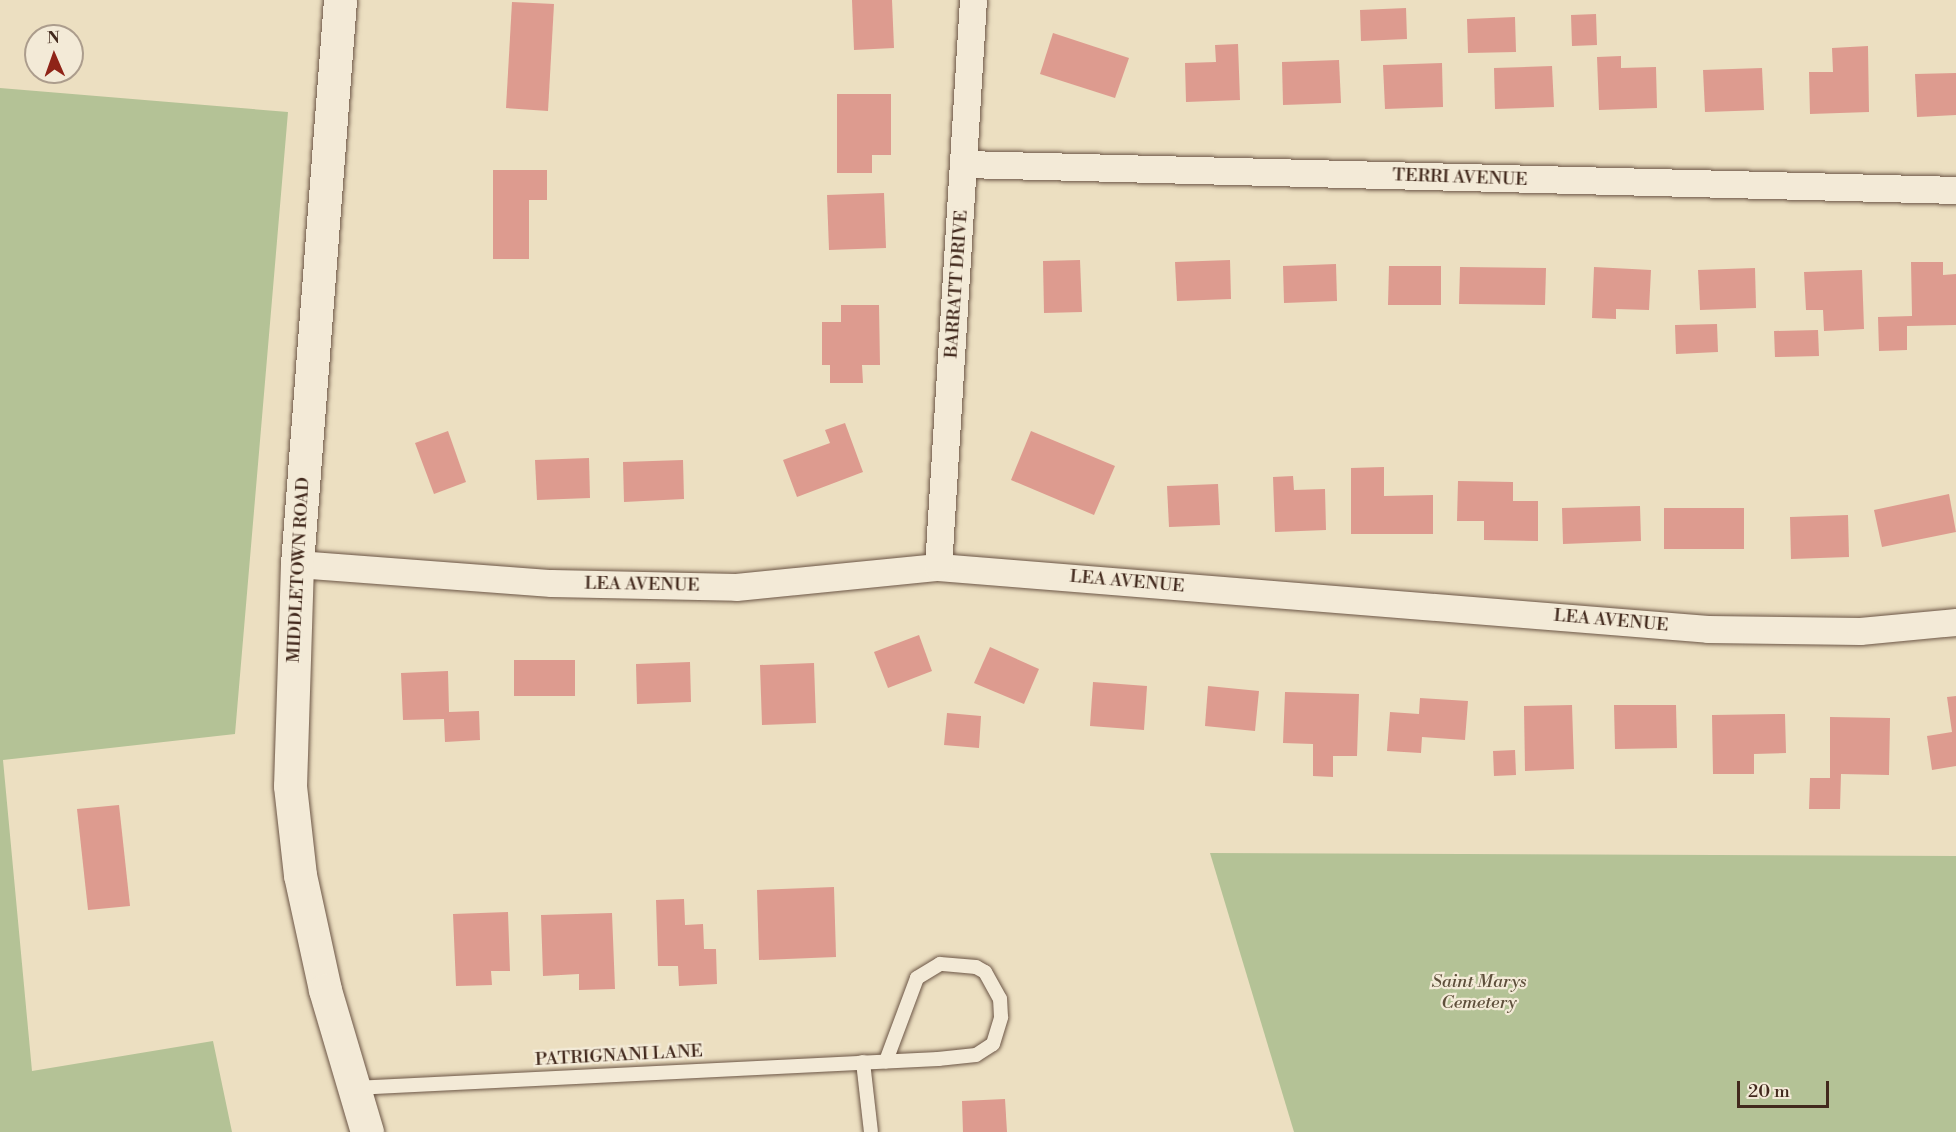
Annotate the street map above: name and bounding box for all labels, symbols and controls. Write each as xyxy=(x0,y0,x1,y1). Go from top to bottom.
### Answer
north arrow xyxy=(24,24,84,84)
text: N xyxy=(47,28,60,48)
street label: TERRI AVENUE xyxy=(1392,165,1528,191)
street label: BARRATT DRIVE xyxy=(941,209,973,359)
street label: MIDDLETOWN ROAD xyxy=(283,477,315,663)
street label: LEA AVENUE xyxy=(1069,566,1185,598)
street label: LEA AVENUE xyxy=(584,573,700,597)
street label: LEA AVENUE xyxy=(1553,605,1669,637)
park label: Saint Marys Cemetery xyxy=(1431,972,1527,1014)
street label: PATRIGNANI LANE xyxy=(535,1041,703,1071)
scale bar xyxy=(1740,1069,1832,1107)
text: 20 m xyxy=(1748,1080,1790,1103)

